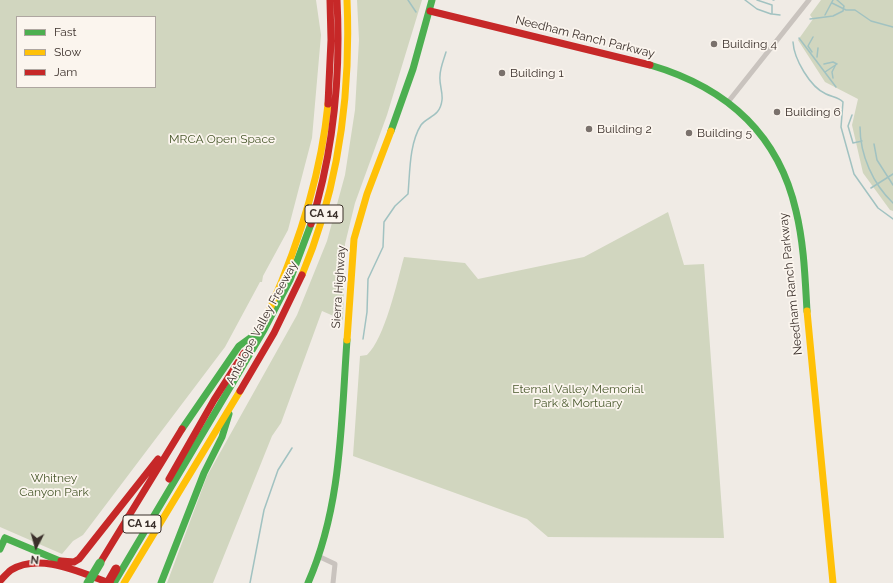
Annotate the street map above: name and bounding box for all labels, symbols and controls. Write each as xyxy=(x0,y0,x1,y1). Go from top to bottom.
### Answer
street label: Needham Ranch Parkway xyxy=(514,13,656,61)
legend xyxy=(16,16,156,88)
text: Fast xyxy=(54,25,77,39)
place label: Building 4 xyxy=(722,37,777,51)
marker: Building 4 xyxy=(709,39,719,49)
text: Slow xyxy=(54,45,81,59)
text: Jam xyxy=(54,65,77,79)
place label: Building 1 xyxy=(510,66,564,80)
marker: Building 1 xyxy=(497,68,507,78)
place label: Building 6 xyxy=(785,105,841,119)
marker: Building 6 xyxy=(772,107,782,117)
place label: Building 2 xyxy=(597,122,652,136)
marker: Building 2 xyxy=(584,124,594,134)
place label: Building 5 xyxy=(697,126,752,140)
marker: Building 5 xyxy=(684,128,694,138)
park label: MRCA Open Space xyxy=(169,132,275,146)
road number: CA 14 xyxy=(305,205,343,223)
street label: Needham Ranch Parkway xyxy=(776,212,806,356)
street label: Sierra Highway xyxy=(329,245,349,329)
street label: Antelope Valley Freeway xyxy=(223,259,301,387)
park label: Eternal Valley Memorial Park & Mortuary xyxy=(512,382,644,410)
park label: Whitney Canyon Park xyxy=(19,471,89,499)
road number: CA 14 xyxy=(123,515,161,533)
north arrow xyxy=(16,527,56,567)
text: N xyxy=(30,553,40,566)

